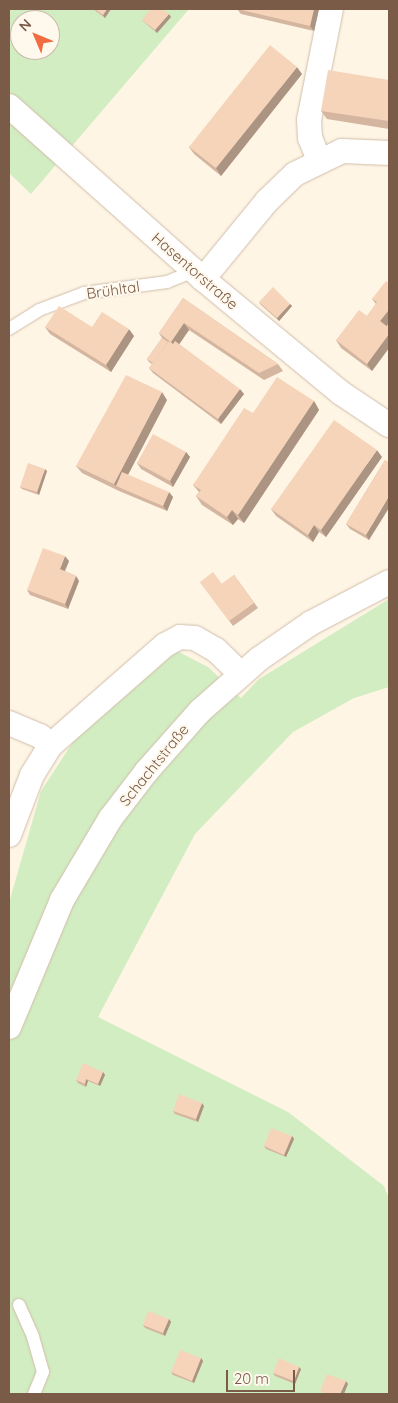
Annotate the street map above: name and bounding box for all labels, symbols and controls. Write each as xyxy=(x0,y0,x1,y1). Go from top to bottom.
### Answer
north arrow xyxy=(10,10,60,60)
text: N xyxy=(15,15,35,35)
street label: Hasentorstraße xyxy=(148,229,242,313)
street label: Brühltal xyxy=(85,277,141,303)
street label: Schachtstraße xyxy=(116,721,192,809)
scale bar xyxy=(228,1360,297,1392)
text: 20 m xyxy=(234,1369,269,1388)

